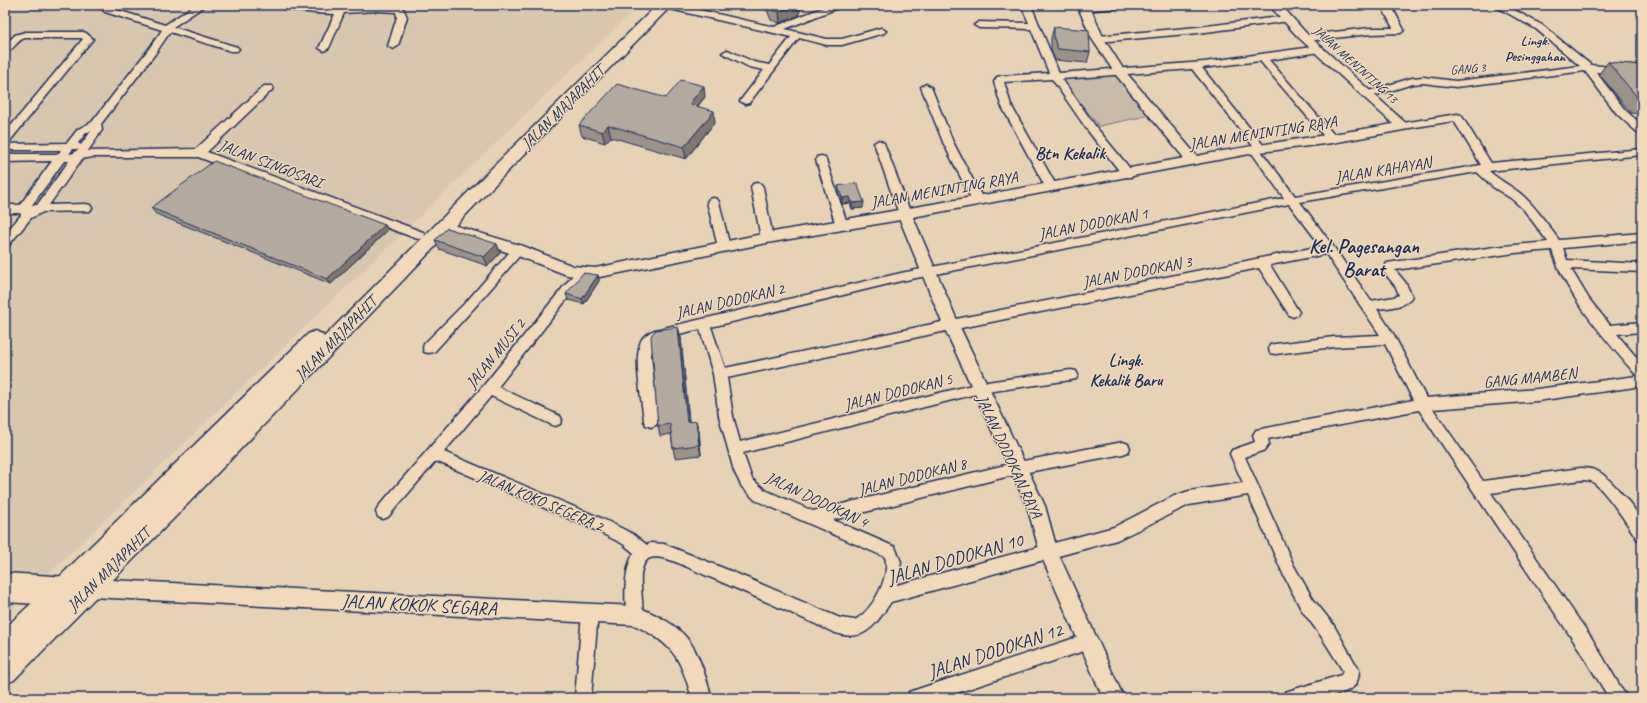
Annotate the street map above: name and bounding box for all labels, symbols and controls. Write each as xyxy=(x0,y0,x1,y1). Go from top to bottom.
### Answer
street label: JALAN MENINTING 13 xyxy=(1309,22,1402,108)
district label: Lingk. Pesinggahan xyxy=(1505,32,1567,65)
street label: JALAN MAJAPAHIT xyxy=(516,59,611,154)
street label: GANG 3 xyxy=(1450,59,1488,79)
street label: JALAN MENINTING RAYA xyxy=(1187,111,1339,155)
street label: JALAN SINGOSARI xyxy=(215,135,329,194)
district label: Btn Kekalik xyxy=(1035,142,1107,164)
street label: JALAN KAHAYAN xyxy=(1333,152,1435,188)
street label: JALAN MENINTING RAYA xyxy=(868,167,1020,213)
street label: JALAN DODOKAN 1 xyxy=(1036,203,1150,245)
district label: Kel. Pagesangan Barat xyxy=(1309,234,1420,282)
street label: JALAN DODOKAN 3 xyxy=(1080,251,1195,293)
street label: JALAN DODOKAN 2 xyxy=(673,278,788,323)
street label: JALAN MAJAPAHIT xyxy=(290,290,384,386)
street label: JALAN MUSI 2 xyxy=(461,313,531,393)
district label: Lingk. Kekalik Baru xyxy=(1090,350,1164,391)
street label: GANG MAMBEN xyxy=(1483,363,1580,393)
street label: JALAN DODOKAN 5 xyxy=(841,369,955,415)
street label: JALAN DODOKAN RAYA xyxy=(971,391,1047,522)
street label: JALAN DODOKAN 8 xyxy=(855,453,970,500)
street label: JALAN KOKO SEGERA 2 xyxy=(474,465,608,537)
street label: JALAN DODOKAN 4 xyxy=(761,467,873,533)
street label: JALAN MAJAPAHIT xyxy=(62,521,157,616)
street label: JALAN DODOKAN 10 xyxy=(884,528,1027,590)
street label: JALAN KOKOK SEGARA xyxy=(340,589,499,621)
street label: JALAN DODOKAN 12 xyxy=(924,617,1067,684)

